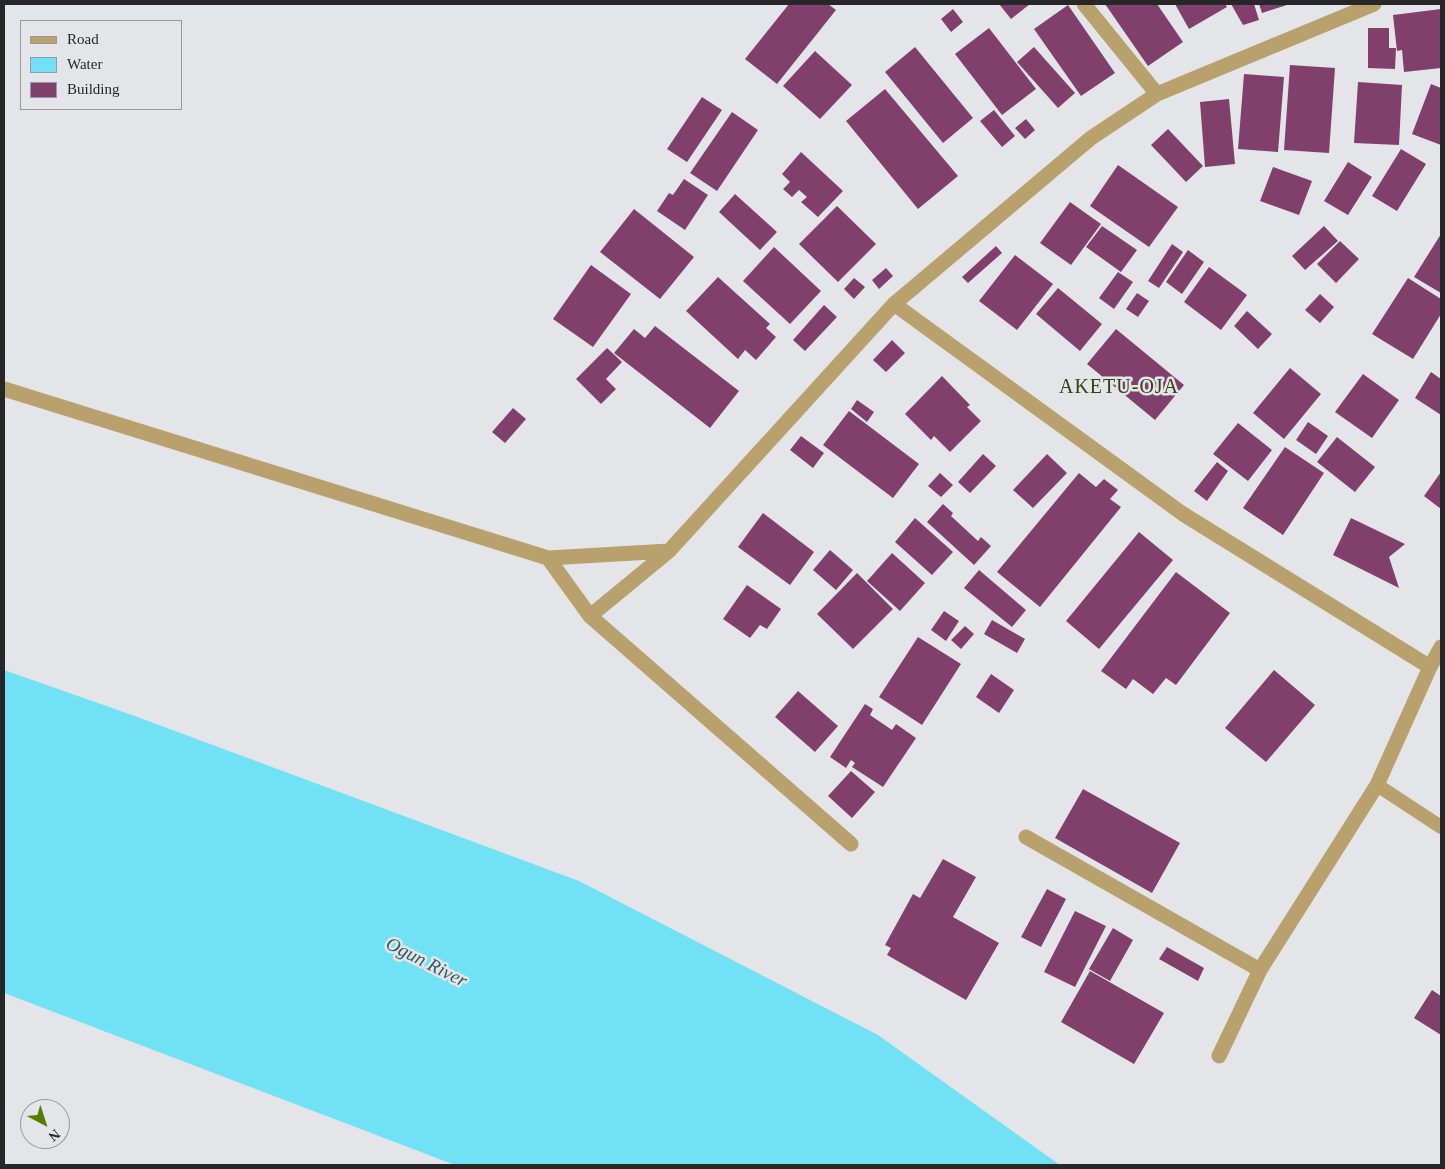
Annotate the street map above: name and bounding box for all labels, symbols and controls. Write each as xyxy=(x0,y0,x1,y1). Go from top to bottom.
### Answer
legend xyxy=(20,20,182,110)
text: Road xyxy=(67,31,99,47)
text: Water xyxy=(67,56,102,72)
text: Building xyxy=(67,81,120,97)
district label: AKETU-OJA xyxy=(1058,376,1180,400)
water label: Ogun River xyxy=(382,933,470,993)
north arrow xyxy=(20,1099,70,1149)
text: N xyxy=(46,1126,63,1144)

